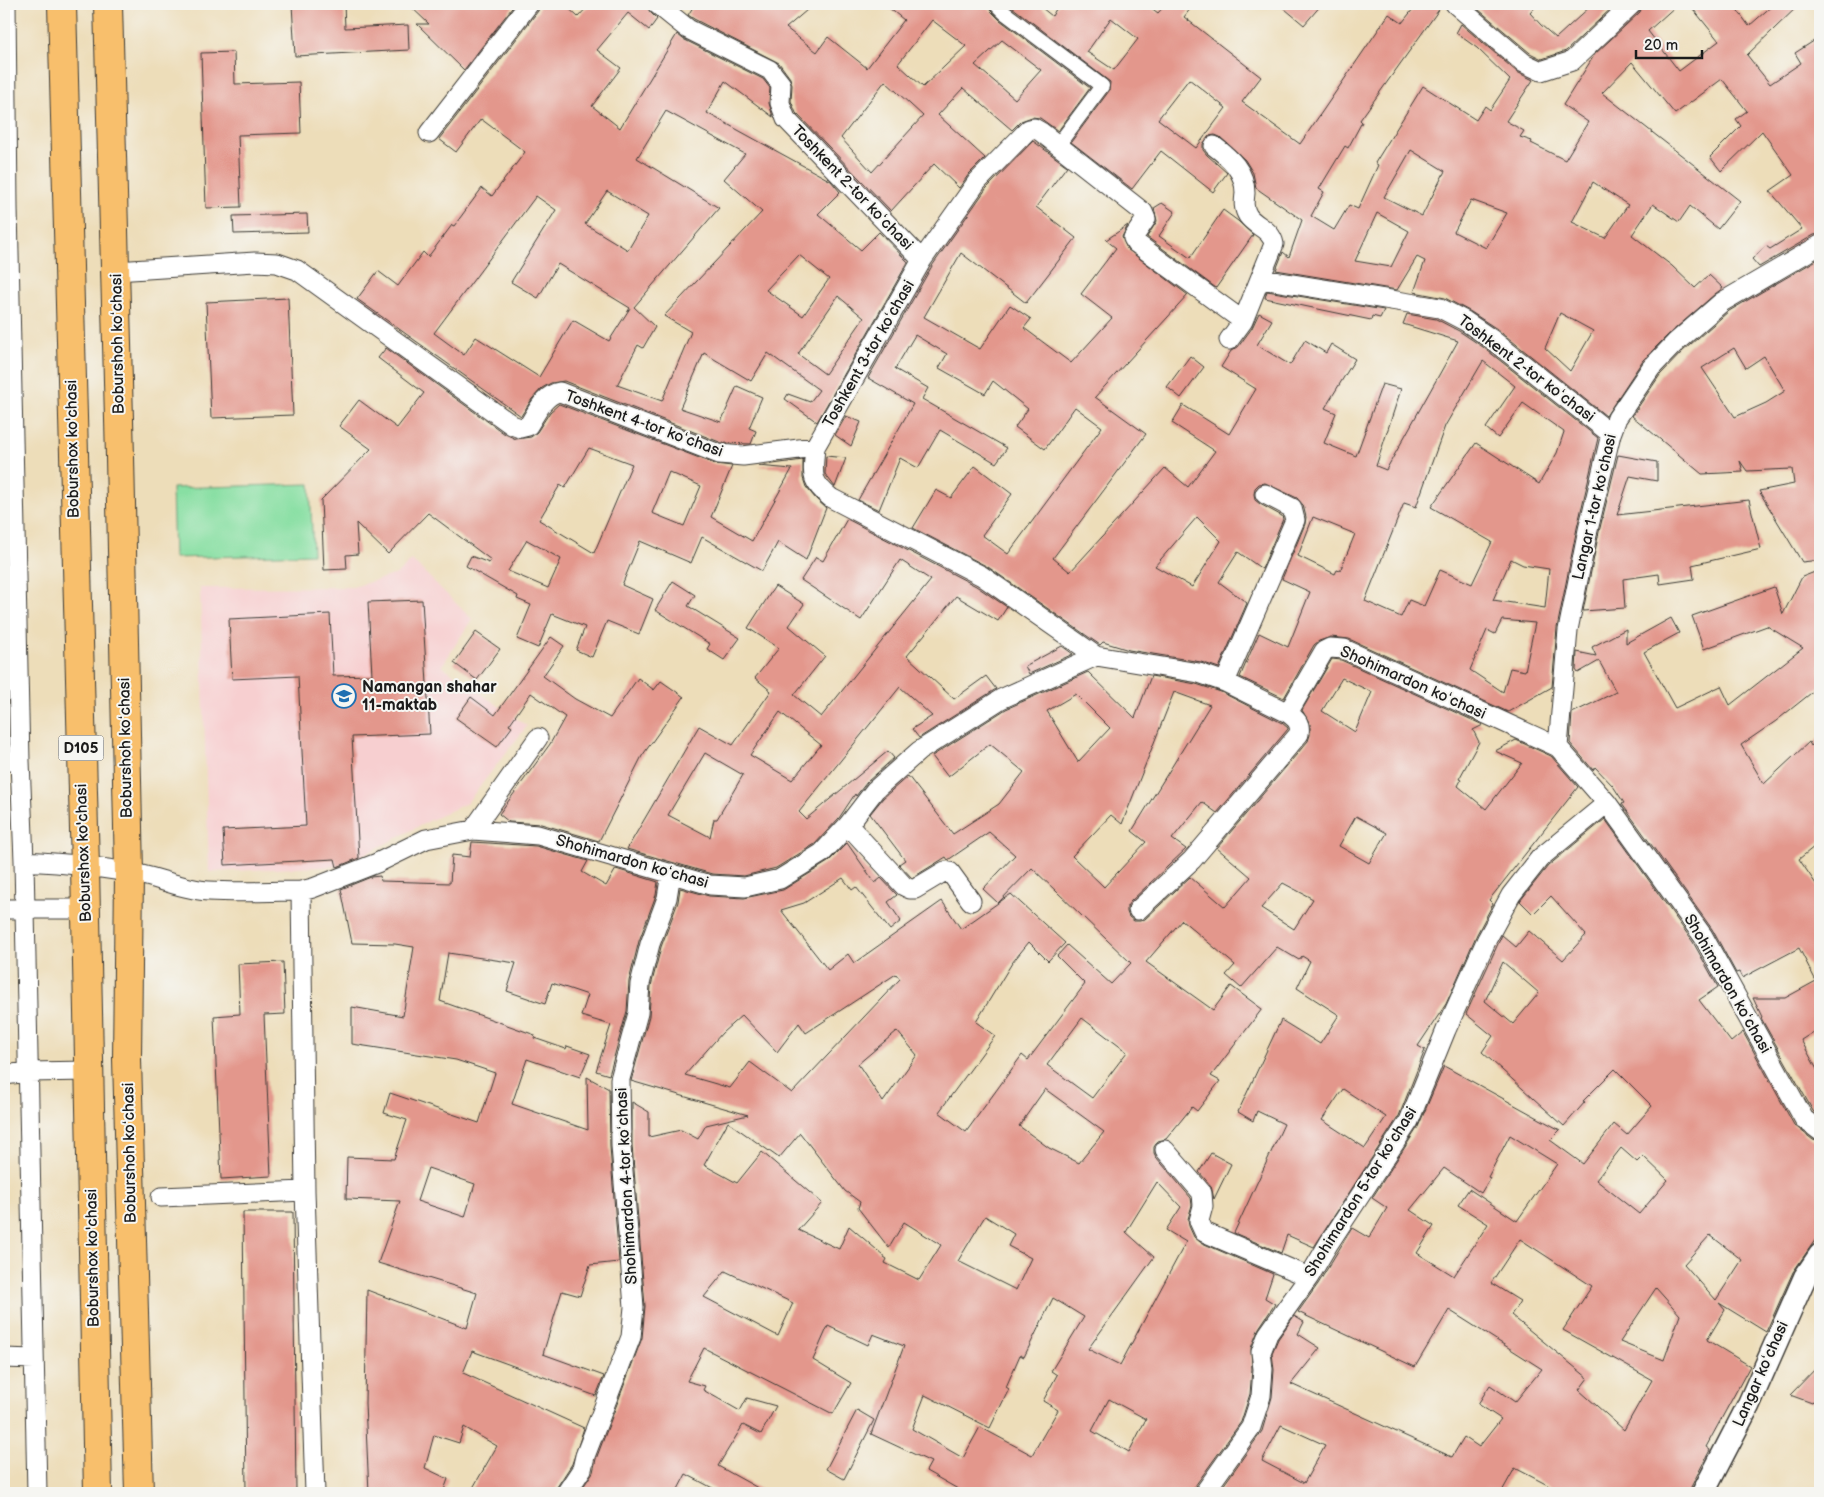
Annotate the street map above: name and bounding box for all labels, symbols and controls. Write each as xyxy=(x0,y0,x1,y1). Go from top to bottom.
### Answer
scale bar xyxy=(1636,28,1703,60)
text: 20 m xyxy=(1644,36,1678,55)
street label: Toshkent 2-tor koʻchasi xyxy=(787,122,917,254)
street label: Boburshoh koʻchasi xyxy=(107,273,129,415)
street label: Toshkent 3-tor koʻchasi xyxy=(819,277,919,431)
street label: Toshkent 2-tor koʻchasi xyxy=(1454,311,1598,427)
street label: Boburshox ko'chasi xyxy=(62,380,84,518)
street label: Toshkent 4-tor koʻchasi xyxy=(562,387,726,461)
street label: Langar 1-tor koʻchasi xyxy=(1569,432,1621,582)
street label: Shohimardon koʻchasi xyxy=(1337,642,1489,724)
street label: Boburshoh koʻchasi xyxy=(115,677,137,819)
place label: Namangan shahar 11-maktab xyxy=(362,678,497,715)
school or university icon: Namangan shahar 11-maktab xyxy=(331,683,357,709)
road number: D105 xyxy=(58,736,104,760)
street label: Boburshox ko'chasi xyxy=(72,783,96,923)
street label: Shohimardon koʻchasi xyxy=(554,831,710,893)
street label: Shohimardon koʻchasi xyxy=(1679,911,1775,1057)
street label: Boburshoh koʻchasi xyxy=(119,1082,141,1224)
street label: Shohimardon 4-tor koʻchasi xyxy=(612,1087,642,1285)
street label: Shohimardon 5-tor koʻchasi xyxy=(1301,1104,1421,1280)
street label: Boburshox ko'chasi xyxy=(82,1189,104,1327)
street label: Langar koʻchasi xyxy=(1729,1318,1793,1430)

